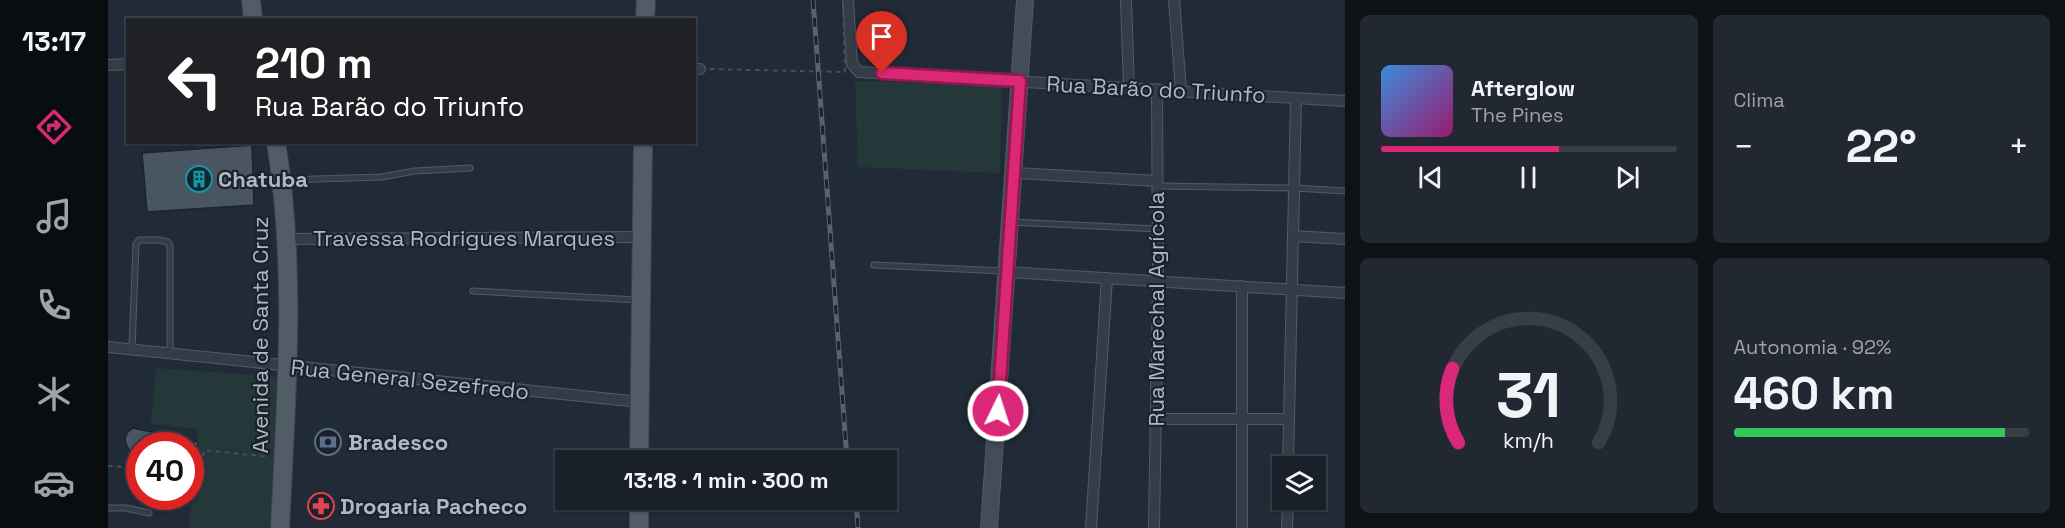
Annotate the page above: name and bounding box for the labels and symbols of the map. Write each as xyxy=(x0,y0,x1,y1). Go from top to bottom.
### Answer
pin xyxy=(856,11,907,73)
street label: Rua Barão do Triunfo xyxy=(1046,69,1266,109)
building icon: Chatuba xyxy=(184,164,214,194)
place label: Chatuba xyxy=(218,165,308,193)
street label: Rua Marechal Agrícola xyxy=(1142,191,1170,426)
street label: Avenida de Santa Cruz xyxy=(246,216,274,454)
street label: Travessa Rodrigues Marques xyxy=(313,224,615,252)
street label: Rua General Sezefredo xyxy=(289,353,531,405)
position arrow xyxy=(966,379,1030,443)
bank icon: Bradesco xyxy=(313,427,343,457)
place label: Bradesco xyxy=(348,428,448,456)
speed limit sign: 40 xyxy=(126,432,204,510)
pharmacy icon: Drogaria Pacheco xyxy=(306,491,336,521)
place label: Drogaria Pacheco xyxy=(340,492,527,520)

